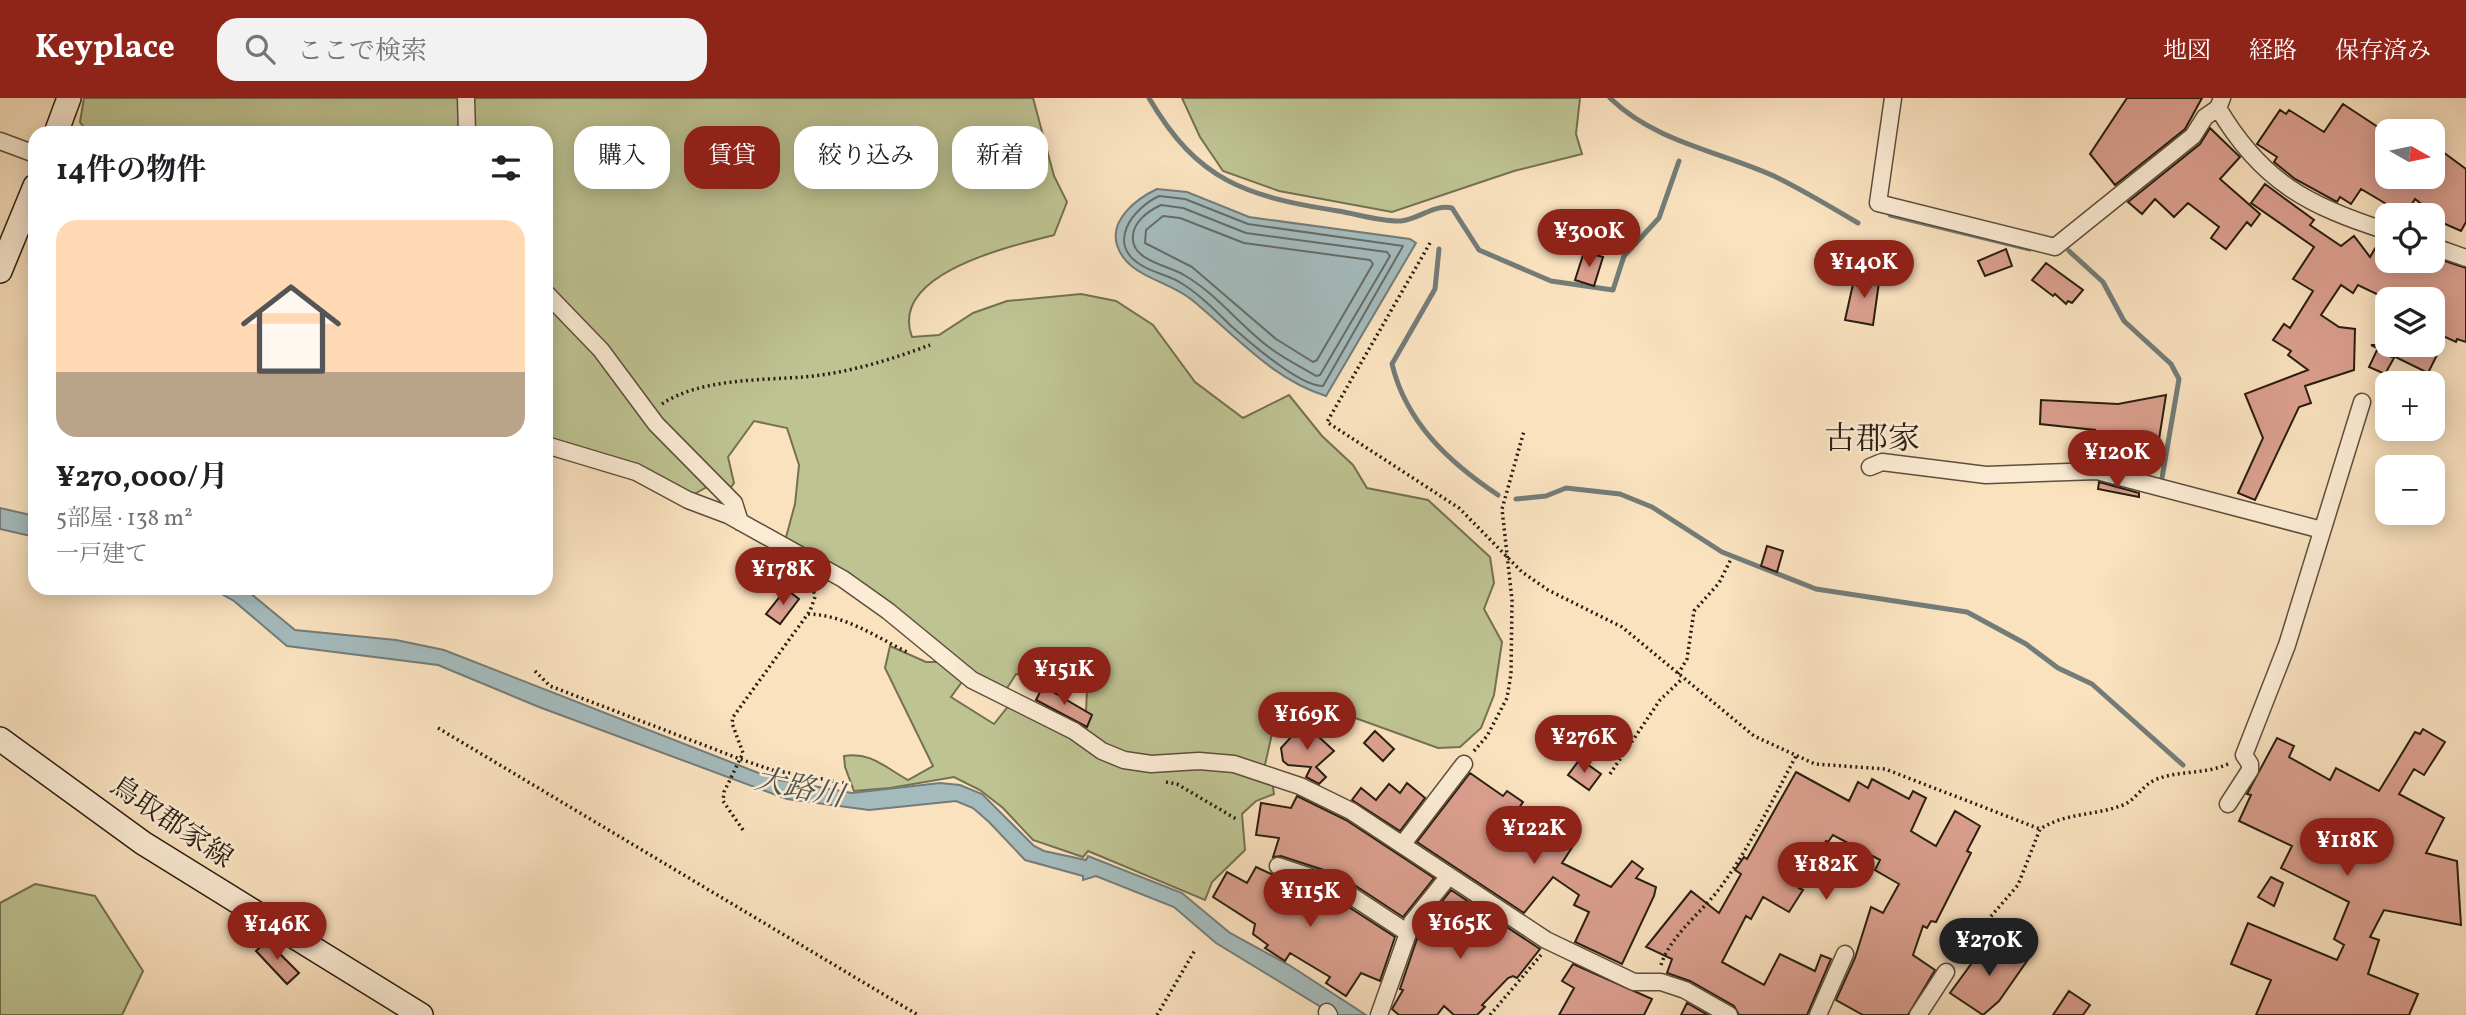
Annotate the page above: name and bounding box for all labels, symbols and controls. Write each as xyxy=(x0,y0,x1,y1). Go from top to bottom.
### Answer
search box xyxy=(217,18,707,81)
text: Keyplace xyxy=(35,26,175,72)
icon: search xyxy=(241,30,279,68)
text: ここで検索 xyxy=(297,34,427,70)
text: 地図 xyxy=(2163,35,2211,69)
text: 経路 xyxy=(2249,35,2297,69)
text: 保存済み xyxy=(2335,35,2431,69)
north arrow xyxy=(2375,119,2445,189)
map controls xyxy=(2375,119,2445,525)
chip: 購入 xyxy=(574,126,670,189)
chip: 賃貸 xyxy=(684,126,780,189)
chip: 絞り込み xyxy=(794,126,938,189)
chip: 新着 xyxy=(952,126,1048,189)
icon: filters xyxy=(487,149,525,187)
text: 14件の物件 xyxy=(56,150,206,192)
button: locate xyxy=(2375,203,2445,273)
pin: ¥300K xyxy=(1540,209,1638,269)
text: ¥300K xyxy=(1553,216,1625,248)
pin: ¥140K xyxy=(1815,240,1913,300)
text: ¥140K xyxy=(1830,247,1898,279)
icon: home xyxy=(228,266,354,392)
button: layers xyxy=(2375,287,2445,357)
button: + xyxy=(2375,371,2445,441)
district label: 古郡家 xyxy=(1824,419,1920,463)
pin: ¥120K xyxy=(2068,430,2166,490)
text: ¥120K xyxy=(2084,437,2150,469)
button: − xyxy=(2375,455,2445,525)
text: ¥270,000/月 xyxy=(56,457,228,499)
text: 5部屋 · 138 m² xyxy=(56,503,193,535)
text: 一戸建て xyxy=(56,539,148,571)
pin: ¥178K xyxy=(734,547,832,607)
text: ¥178K xyxy=(751,554,815,586)
pin: ¥151K xyxy=(1015,648,1113,707)
text: ¥151K xyxy=(1034,654,1094,686)
pin: ¥169K xyxy=(1258,692,1356,752)
text: ¥169K xyxy=(1274,699,1340,731)
pin: ¥276K xyxy=(1535,716,1633,775)
text: ¥276K xyxy=(1551,722,1617,754)
water label: 大路川 xyxy=(751,759,850,820)
street label: 鳥取郡家線 xyxy=(102,768,240,878)
pin: ¥122K xyxy=(1485,806,1583,866)
text: ¥122K xyxy=(1502,813,1566,845)
pin: ¥118K xyxy=(2298,818,2396,878)
text: ¥118K xyxy=(2316,825,2378,857)
pin: ¥182K xyxy=(1777,842,1875,902)
text: ¥182K xyxy=(1794,849,1858,881)
pin: ¥115K xyxy=(1261,870,1359,929)
text: ¥115K xyxy=(1280,876,1340,908)
pin: ¥146K xyxy=(228,902,326,962)
pin: ¥165K xyxy=(1411,902,1509,961)
text: ¥165K xyxy=(1428,908,1492,940)
text: ¥146K xyxy=(244,909,310,941)
pin: ¥270K xyxy=(1940,918,2038,978)
text: ¥270K xyxy=(1955,925,2023,957)

